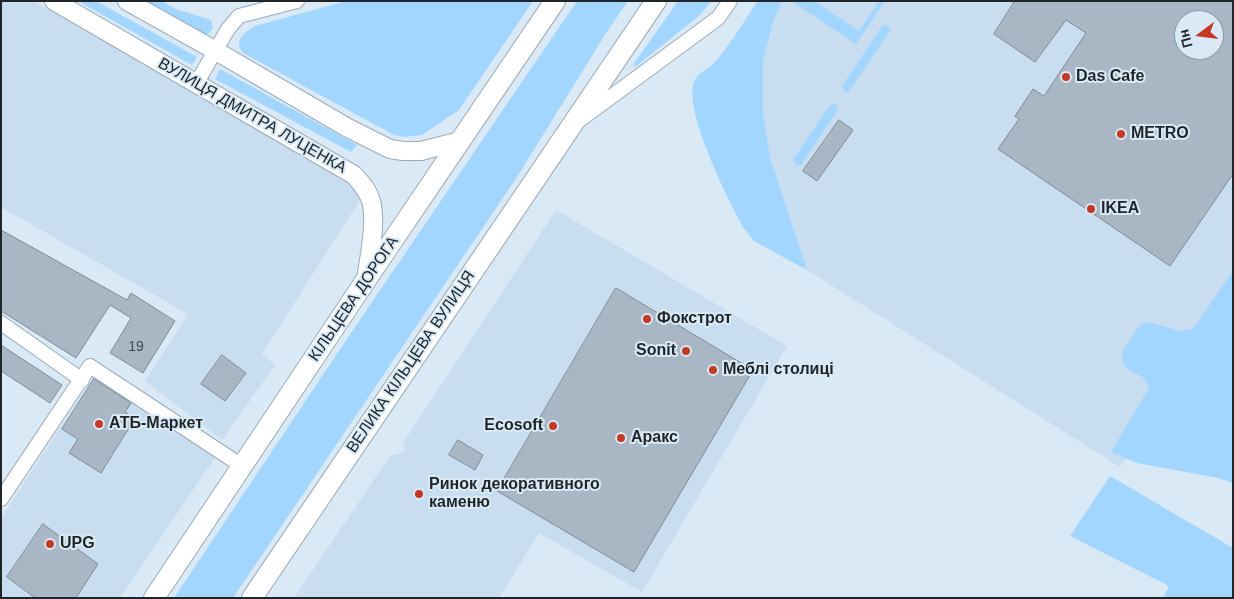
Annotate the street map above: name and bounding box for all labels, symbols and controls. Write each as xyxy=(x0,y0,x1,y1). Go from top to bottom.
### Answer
north arrow xyxy=(1174,10,1224,60)
text: Пн xyxy=(1175,28,1196,50)
street label: ВУЛИЦЯ ДМИТРА ЛУЦЕНКА xyxy=(154,54,350,178)
place label: Das Cafe xyxy=(1076,67,1144,87)
marker: Das Cafe xyxy=(1060,71,1072,83)
place label: METRO xyxy=(1131,124,1189,144)
marker: METRO xyxy=(1115,128,1127,140)
place label: IKEA xyxy=(1101,199,1139,219)
marker: IKEA xyxy=(1085,203,1097,215)
street label: КІЛЬЦЕВА ДОРОГА xyxy=(305,233,403,365)
street label: ВЕЛИКА КІЛЬЦЕВА ВУЛИЦЯ xyxy=(343,267,479,457)
place label: Фокстрот xyxy=(657,309,732,329)
marker: Фокстрот xyxy=(641,313,653,325)
house number: 19 xyxy=(128,339,144,355)
place label: Sonit xyxy=(636,341,676,361)
marker: Sonit xyxy=(680,345,692,357)
place label: Меблі столиці xyxy=(723,360,834,380)
marker: Меблі столиці xyxy=(707,364,719,376)
place label: АТБ-Маркет xyxy=(109,414,203,434)
place label: Ecosoft xyxy=(484,416,543,436)
marker: АТБ-Маркет xyxy=(93,418,105,430)
marker: Ecosoft xyxy=(547,420,559,432)
place label: Аракс xyxy=(631,428,678,448)
marker: Аракс xyxy=(615,432,627,444)
place label: Ринок декоративного каменю xyxy=(429,475,600,513)
marker: Ринок декоративного каменю xyxy=(413,488,425,500)
place label: UPG xyxy=(60,534,95,554)
marker: UPG xyxy=(44,538,56,550)

